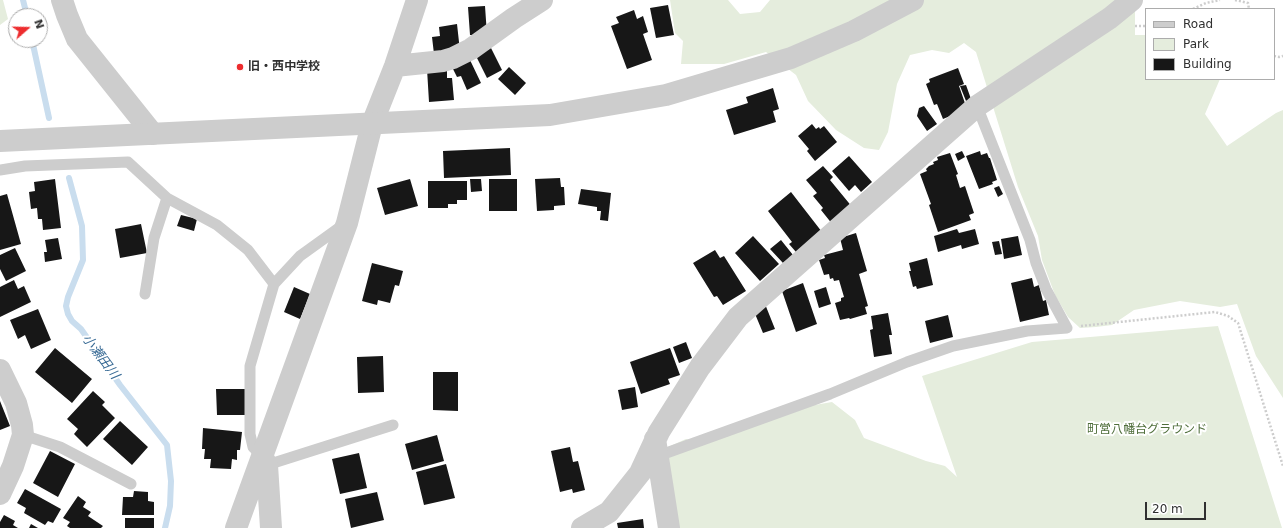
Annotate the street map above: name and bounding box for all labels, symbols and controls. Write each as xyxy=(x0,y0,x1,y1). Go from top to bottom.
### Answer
north arrow xyxy=(8,8,48,48)
legend xyxy=(1145,8,1275,80)
text: Road xyxy=(1183,17,1213,31)
text: N xyxy=(31,18,46,31)
text: Park xyxy=(1183,37,1209,51)
text: Building xyxy=(1183,57,1232,71)
place label: 旧・西中学校 xyxy=(248,60,320,74)
marker: 旧・西中学校 xyxy=(235,62,245,72)
water label: 小瀬田川 xyxy=(78,332,122,382)
park label: 町営八幡台グラウンド xyxy=(1087,423,1207,437)
scale bar xyxy=(1147,494,1208,520)
text: 20 m xyxy=(1152,502,1183,516)

